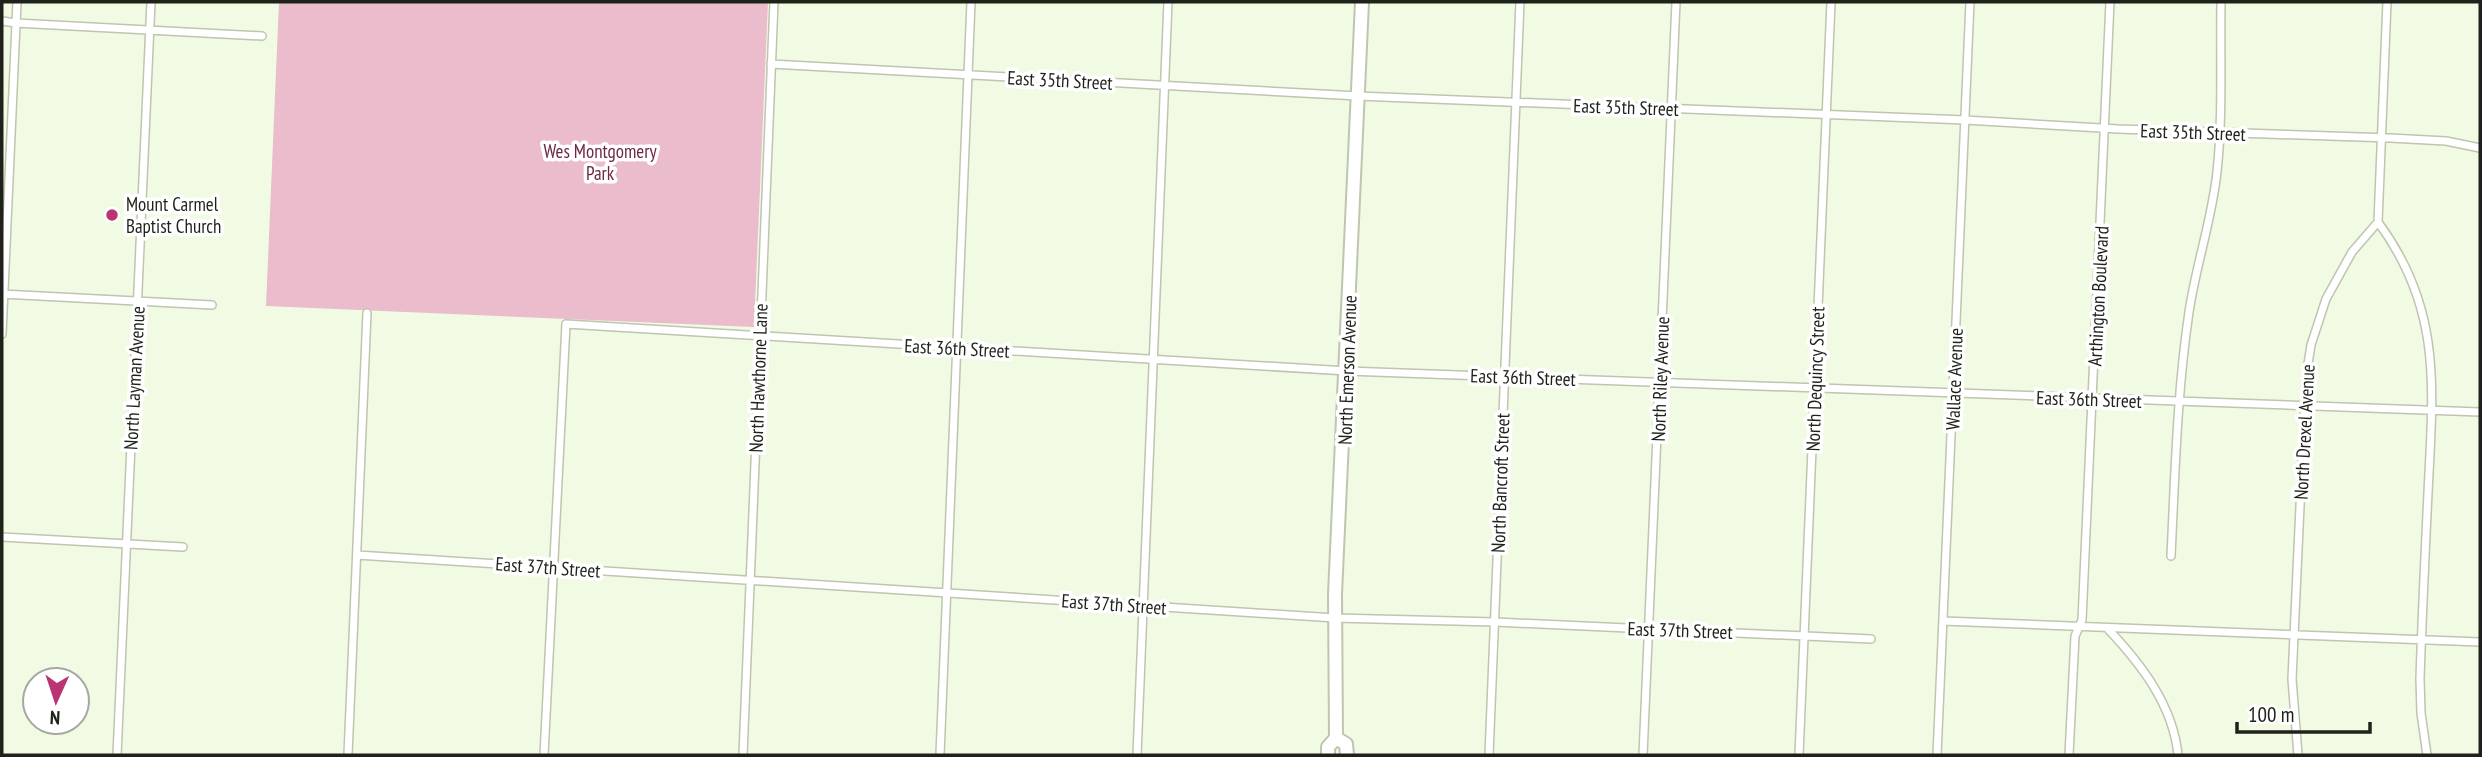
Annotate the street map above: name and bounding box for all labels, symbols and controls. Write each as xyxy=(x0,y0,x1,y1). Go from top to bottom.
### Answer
street label: East 35th Street xyxy=(1007,65,1114,95)
street label: East 35th Street xyxy=(1573,93,1680,121)
street label: East 35th Street xyxy=(2140,118,2247,146)
park label: Wes Montgomery Park xyxy=(543,139,657,185)
place label: Mount Carmel Baptist Church xyxy=(126,192,221,238)
marker: Mount Carmel Baptist Church xyxy=(104,207,120,223)
street label: Arthington Boulevard xyxy=(2082,225,2114,367)
street label: North Emerson Avenue xyxy=(1332,295,1362,445)
street label: North Hawthorne Lane xyxy=(743,303,773,453)
street label: North Layman Avenue xyxy=(118,305,150,451)
street label: North Dequincy Street xyxy=(1800,305,1830,452)
street label: North Riley Avenue xyxy=(1646,316,1674,442)
street label: Wallace Avenue xyxy=(1940,327,1968,430)
street label: East 36th Street xyxy=(904,333,1011,363)
street label: East 36th Street xyxy=(1470,363,1577,391)
street label: North Drexel Avenue xyxy=(2288,363,2320,500)
street label: East 36th Street xyxy=(2036,385,2143,413)
street label: North Bancroft Street xyxy=(1486,412,1514,553)
street label: East 37th Street xyxy=(495,551,602,583)
street label: East 37th Street xyxy=(1061,588,1168,620)
street label: East 37th Street xyxy=(1627,616,1734,644)
north arrow xyxy=(21,666,91,736)
scale bar xyxy=(2237,690,2370,734)
text: 100 m xyxy=(2248,701,2294,728)
text: N xyxy=(49,706,61,730)

